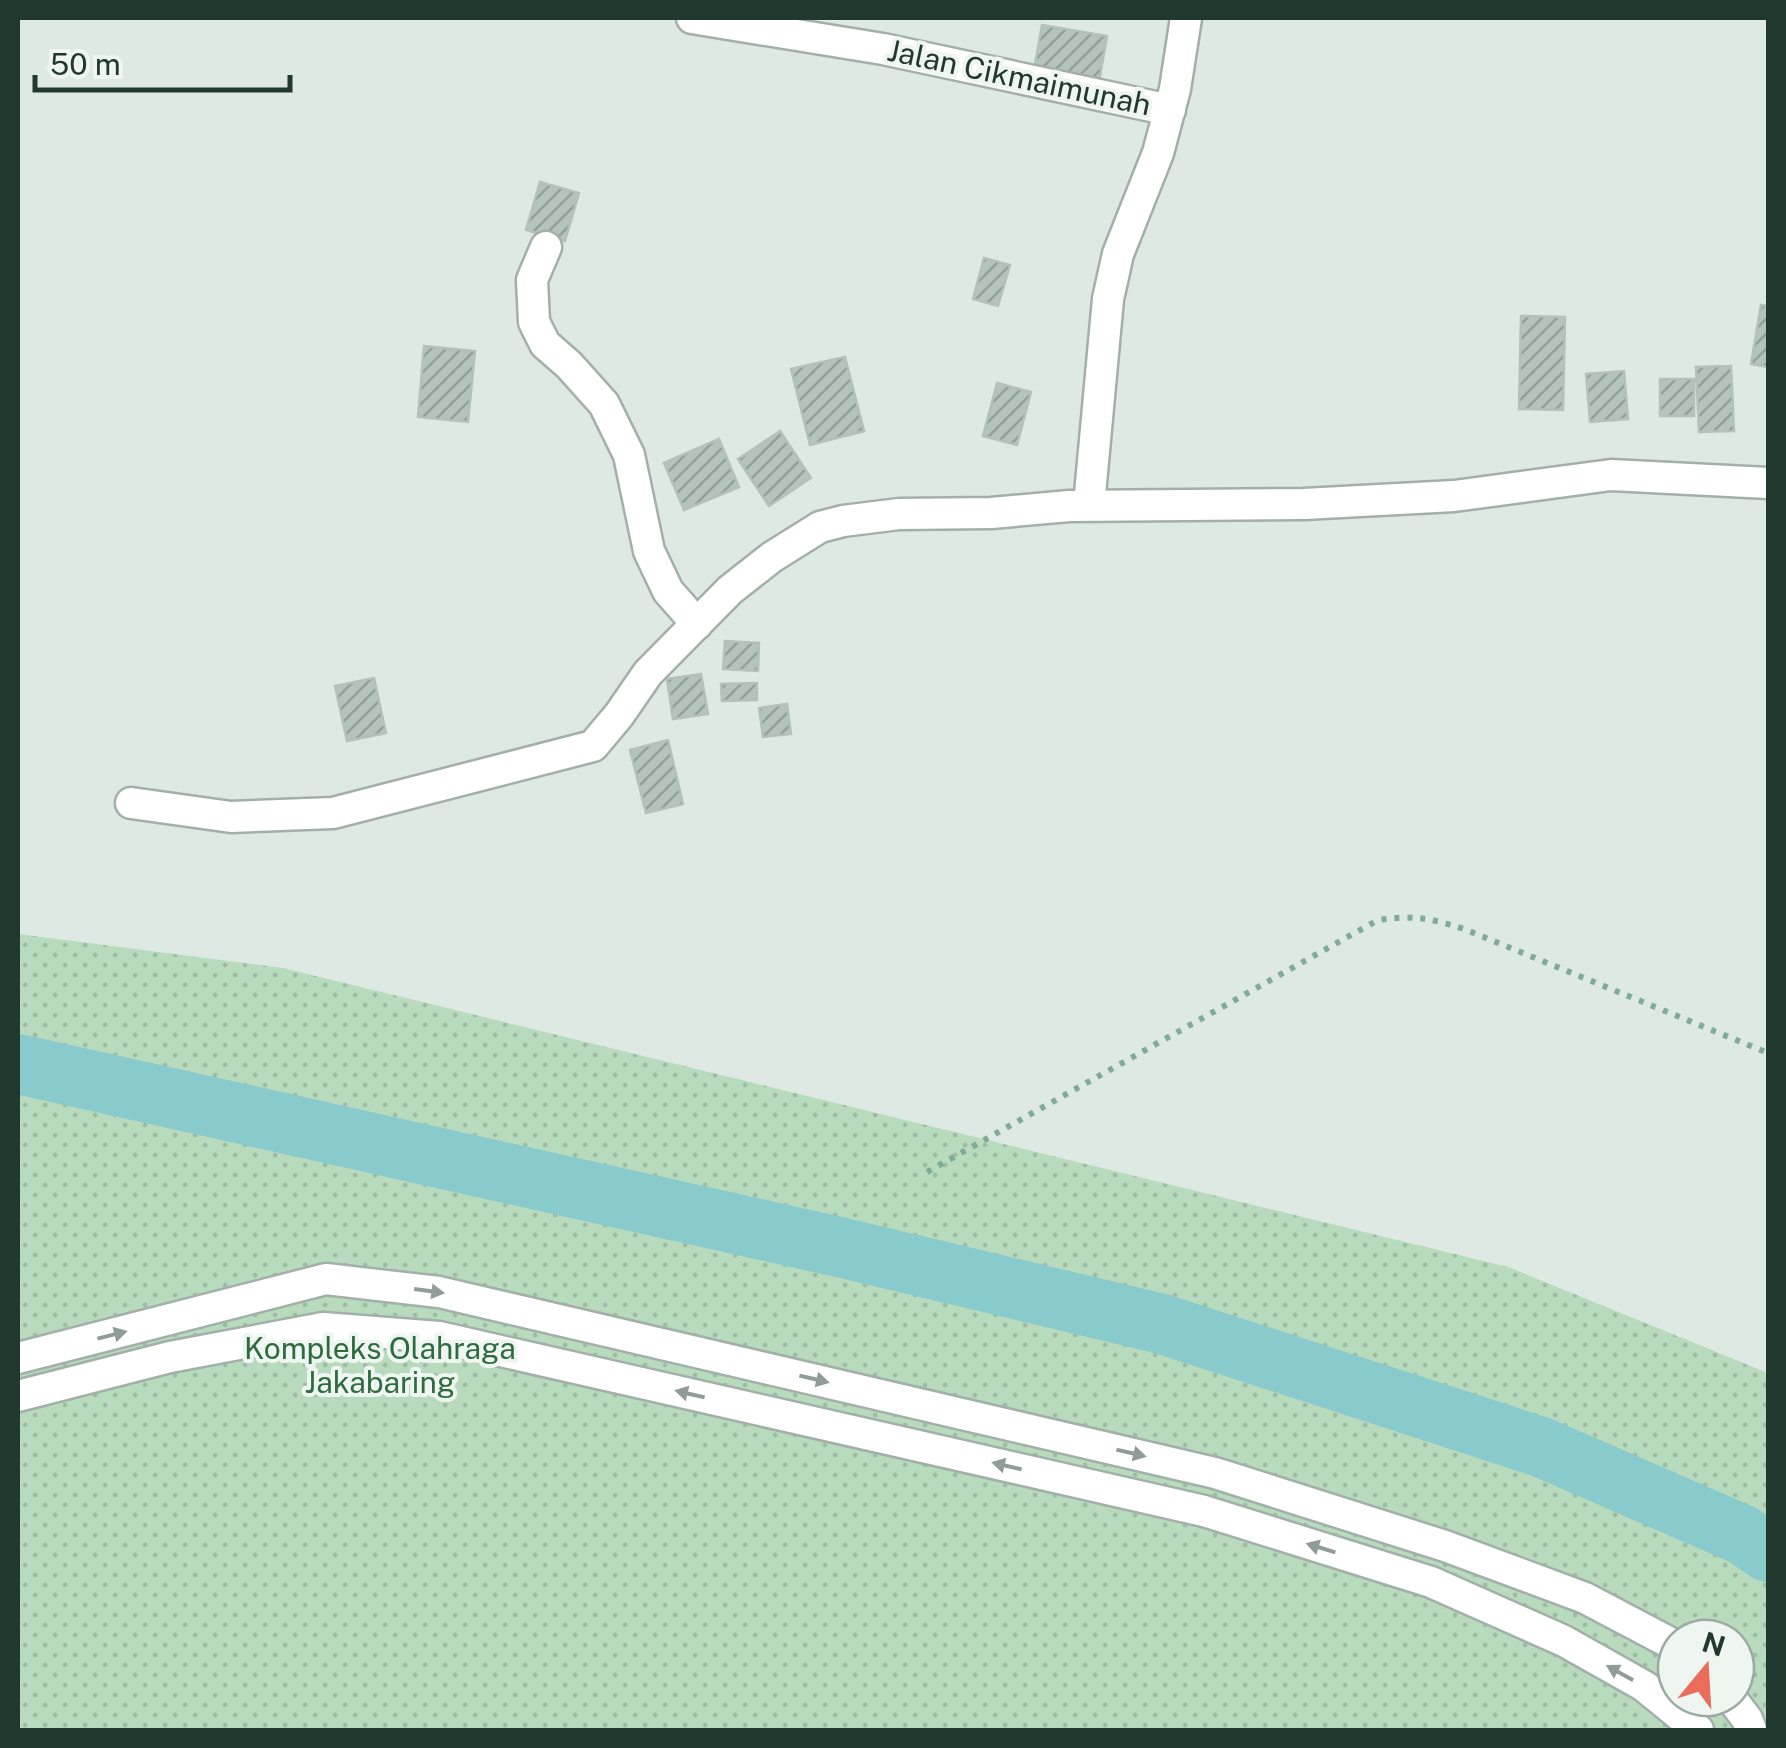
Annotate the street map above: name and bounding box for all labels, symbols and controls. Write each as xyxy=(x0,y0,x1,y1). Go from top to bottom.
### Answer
scale bar xyxy=(35,30,290,92)
street label: Jalan Cikmaimunah xyxy=(884,32,1154,123)
text: 50 m xyxy=(50,46,121,82)
one-way arrow xyxy=(414,1284,446,1300)
one-way arrow xyxy=(97,1327,128,1342)
park label: Kompleks Olahraga Jakabaring xyxy=(244,1330,516,1400)
one-way arrow xyxy=(799,1372,830,1387)
one-way arrow xyxy=(674,1386,705,1401)
one-way arrow xyxy=(1116,1446,1147,1461)
one-way arrow xyxy=(991,1458,1022,1474)
one-way arrow xyxy=(1305,1540,1336,1555)
north arrow xyxy=(1656,1618,1756,1718)
text: N xyxy=(1698,1625,1729,1663)
one-way arrow xyxy=(1606,1664,1634,1682)

